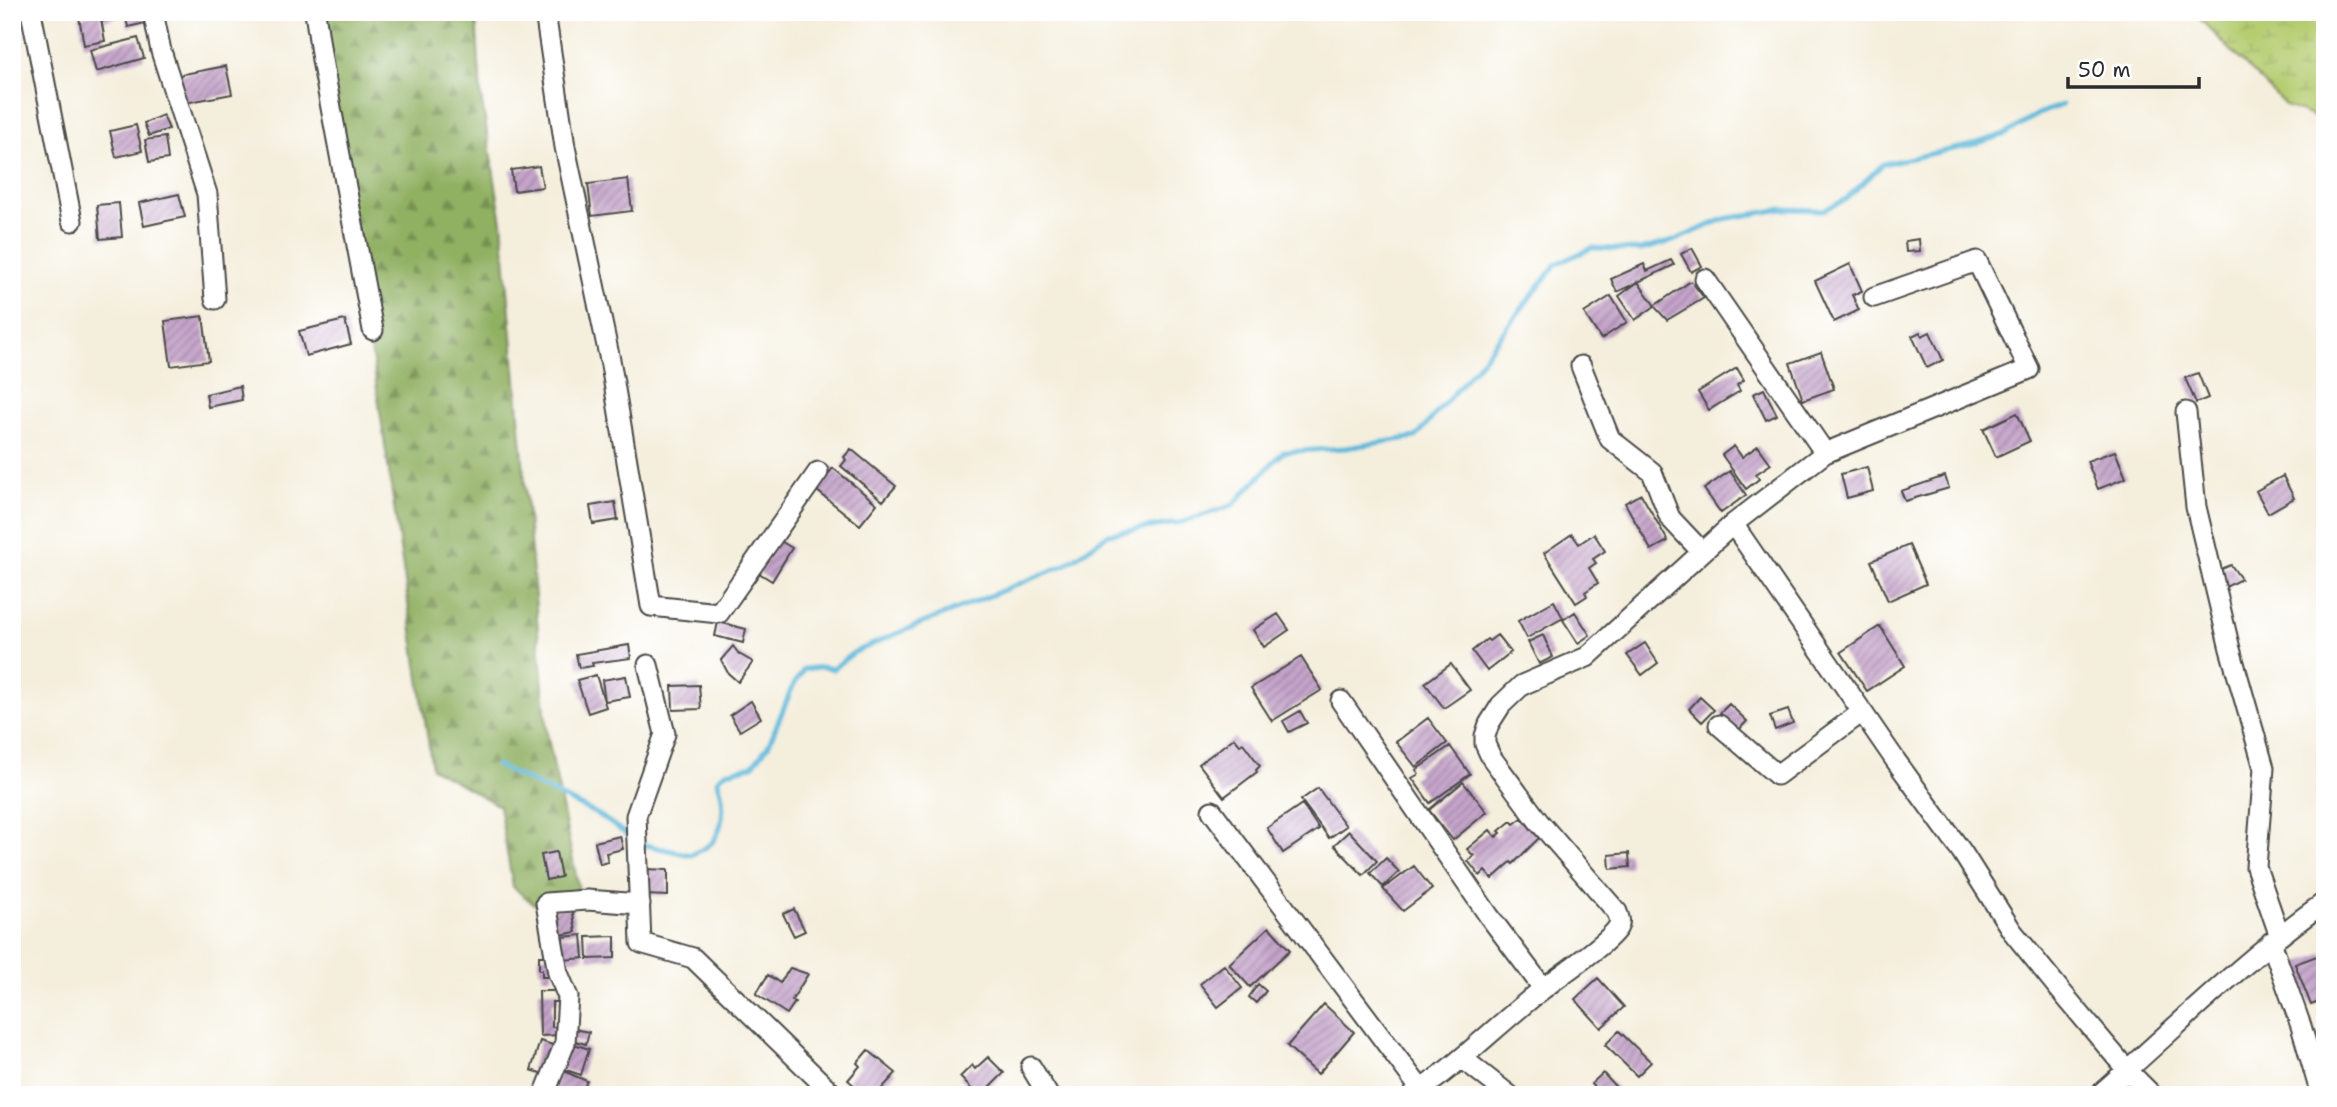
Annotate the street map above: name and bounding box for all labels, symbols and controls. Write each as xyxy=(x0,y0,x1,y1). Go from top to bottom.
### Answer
scale bar xyxy=(2068,46,2199,90)
text: 50 m xyxy=(2078,56,2131,84)

